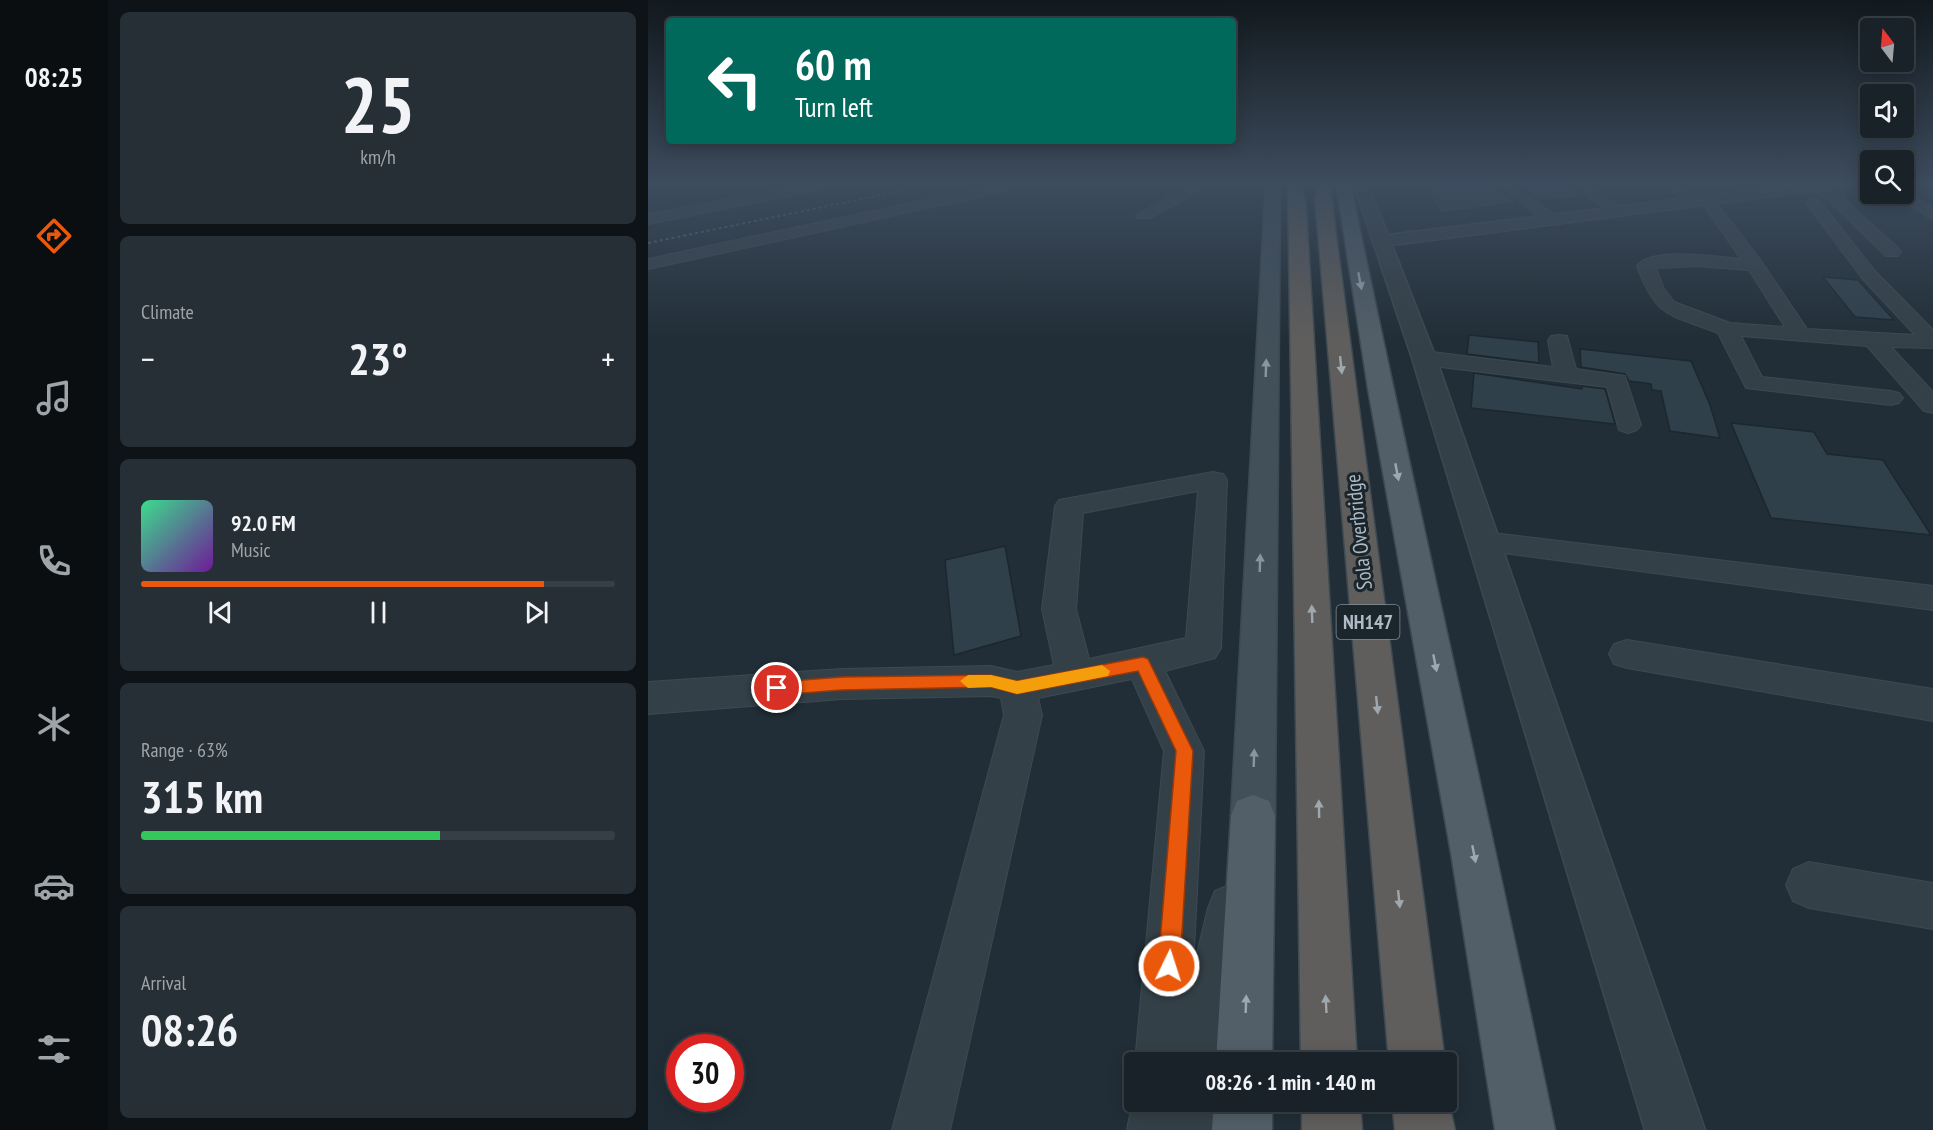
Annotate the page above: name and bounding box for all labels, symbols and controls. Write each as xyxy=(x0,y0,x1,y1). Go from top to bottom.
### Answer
north arrow xyxy=(1860,18,1914,72)
map controls xyxy=(1860,18,1914,204)
text: 60 m xyxy=(795,37,872,92)
icon: left xyxy=(696,42,774,120)
text: 25 xyxy=(341,54,415,155)
text: 08:25 xyxy=(25,60,83,94)
button: sound xyxy=(1860,84,1914,138)
text: Turn left xyxy=(795,90,873,124)
text: km/h xyxy=(360,144,396,170)
button: search xyxy=(1860,150,1914,204)
icon: directions xyxy=(33,215,75,257)
one-way arrow xyxy=(1356,271,1365,290)
text: Climate xyxy=(141,299,194,325)
text: 23° xyxy=(348,329,408,387)
text: − xyxy=(141,337,155,380)
text: + xyxy=(601,337,615,380)
one-way arrow xyxy=(1336,355,1346,374)
one-way arrow xyxy=(1261,358,1270,377)
icon: music xyxy=(33,377,75,419)
one-way arrow xyxy=(1393,463,1402,482)
street label: Sola Overbridge xyxy=(1339,473,1378,591)
text: 92.0 FM xyxy=(231,509,296,537)
text: Music xyxy=(231,537,271,563)
icon: phone xyxy=(33,540,75,582)
one-way arrow xyxy=(1255,553,1265,572)
icon: previous xyxy=(204,596,237,629)
icon: pause xyxy=(362,596,395,629)
icon: next xyxy=(520,596,553,629)
one-way arrow xyxy=(1308,604,1317,623)
road number: NH147 xyxy=(1336,605,1400,639)
one-way arrow xyxy=(1431,654,1440,673)
pin xyxy=(751,662,802,713)
icon: arrive xyxy=(760,671,793,704)
one-way arrow xyxy=(1373,695,1382,714)
icon: climate xyxy=(33,703,75,745)
text: Range · 63% xyxy=(141,737,228,763)
one-way arrow xyxy=(1250,748,1259,767)
text: 315 km xyxy=(141,767,263,825)
one-way arrow xyxy=(1314,799,1323,818)
one-way arrow xyxy=(1470,845,1479,864)
icon: car xyxy=(33,865,75,907)
one-way arrow xyxy=(1394,889,1404,908)
position arrow xyxy=(1137,934,1201,998)
text: Arrival xyxy=(141,970,186,996)
one-way arrow xyxy=(1241,994,1251,1013)
one-way arrow xyxy=(1321,994,1330,1013)
text: 08:26 xyxy=(141,1000,238,1058)
icon: filters xyxy=(33,1028,75,1070)
speed limit sign: 30 xyxy=(666,1034,744,1112)
text: 08:26 · 1 min · 140 m xyxy=(1205,1068,1376,1096)

